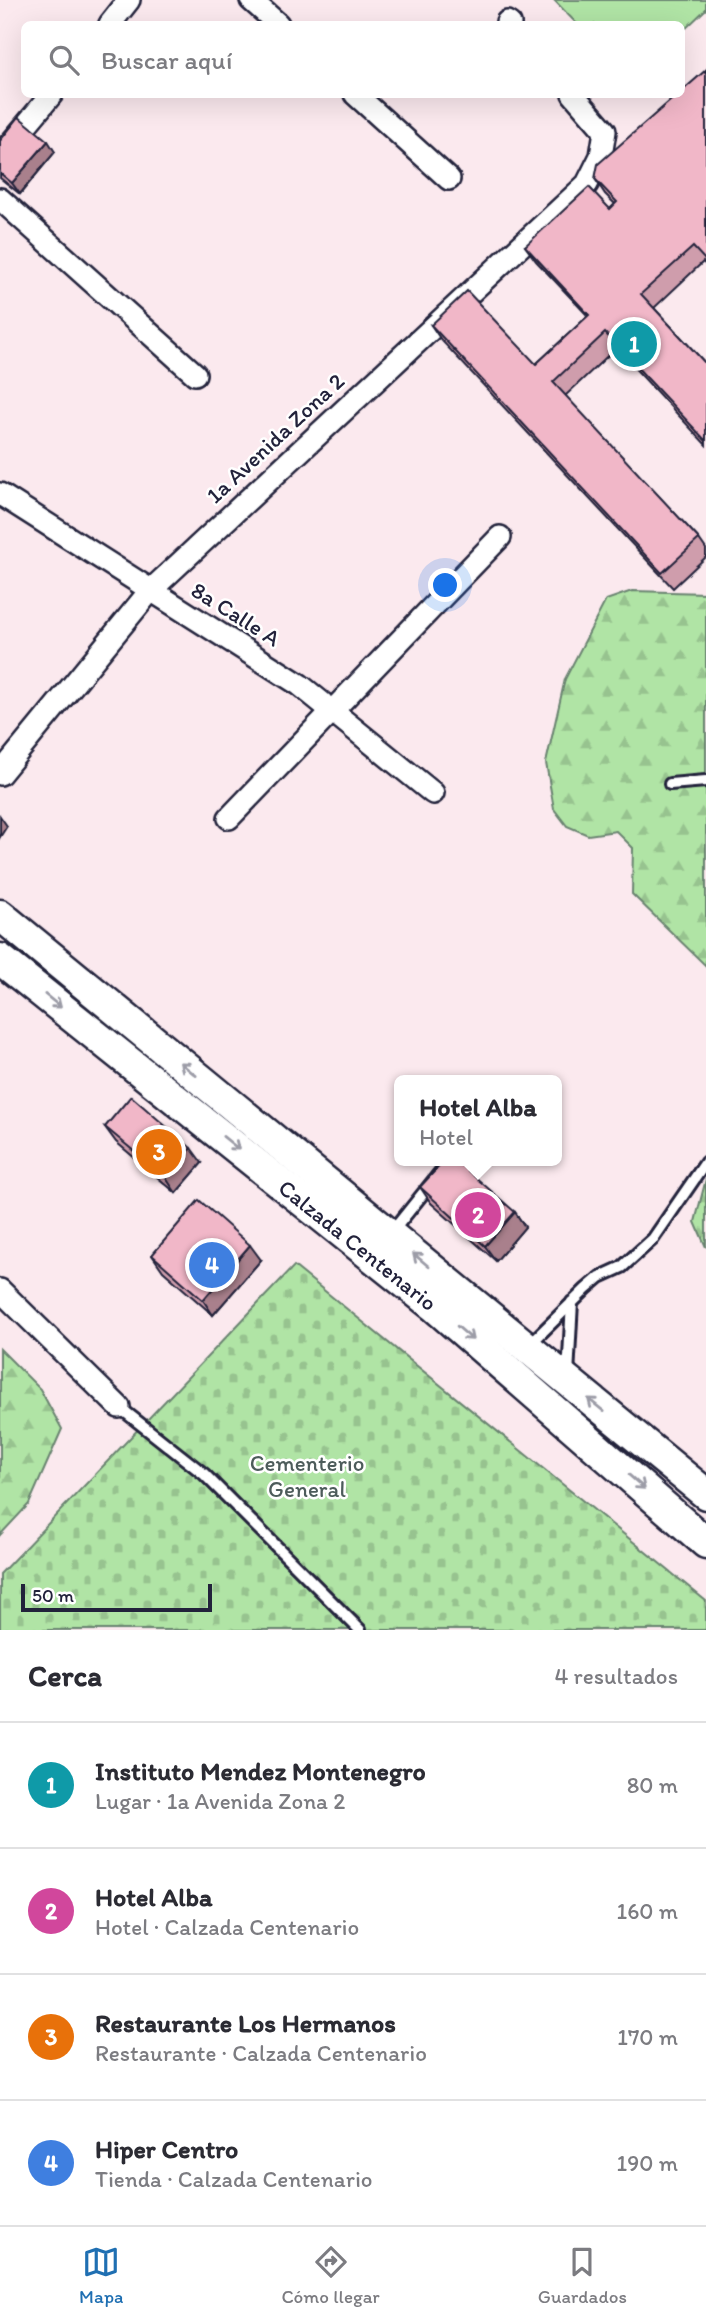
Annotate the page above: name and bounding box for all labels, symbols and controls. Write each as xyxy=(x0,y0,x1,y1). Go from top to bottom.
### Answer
search box xyxy=(21,21,685,98)
icon: search xyxy=(45,41,83,79)
text: Buscar aquí xyxy=(101,44,232,76)
pin: 1 xyxy=(611,318,657,370)
street label: 1a Avenida Zona 2 xyxy=(200,367,350,509)
your location xyxy=(428,568,462,602)
street label: 8a Calle A xyxy=(186,576,286,652)
one-way arrow xyxy=(44,994,62,1009)
one-way arrow xyxy=(180,1061,198,1076)
popup xyxy=(394,1075,562,1166)
text: Hotel Alba xyxy=(419,1091,537,1123)
text: Hotel xyxy=(419,1123,473,1151)
pin: 3 xyxy=(136,1126,182,1178)
one-way arrow xyxy=(222,1136,240,1151)
street label: Calzada Centenario xyxy=(273,1173,443,1317)
pin: 2 xyxy=(455,1189,501,1241)
pin: 4 xyxy=(189,1239,235,1291)
one-way arrow xyxy=(412,1252,430,1268)
one-way arrow xyxy=(456,1324,474,1340)
one-way arrow xyxy=(588,1397,606,1413)
park label: Cementerio General xyxy=(250,1449,364,1503)
one-way arrow xyxy=(627,1474,645,1490)
scale bar xyxy=(21,1581,212,1613)
text: 50 m xyxy=(32,1584,74,1607)
text: Cerca xyxy=(28,1657,102,1694)
text: 4 resultados xyxy=(555,1662,678,1690)
text: Instituto Mendez Montenegro xyxy=(95,1755,426,1787)
text: 1 xyxy=(46,1771,56,1799)
text: 80 m xyxy=(627,1771,678,1799)
text: Lugar · 1a Avenida Zona 2 xyxy=(95,1787,345,1815)
text: Hotel Alba xyxy=(95,1881,213,1913)
text: 2 xyxy=(45,1897,57,1925)
text: 160 m xyxy=(616,1897,678,1925)
text: Hotel · Calzada Centenario xyxy=(95,1913,359,1941)
text: Restaurante Los Hermanos xyxy=(95,2007,396,2039)
text: 3 xyxy=(45,2023,57,2051)
text: 170 m xyxy=(617,2023,678,2051)
text: Restaurante · Calzada Centenario xyxy=(95,2039,427,2067)
text: Hiper Centro xyxy=(95,2133,238,2165)
text: 4 xyxy=(44,2149,58,2177)
text: 190 m xyxy=(617,2149,678,2177)
text: Tienda · Calzada Centenario xyxy=(95,2165,372,2193)
tab: Mapa xyxy=(79,2243,123,2308)
tab: Cómo llegar xyxy=(281,2243,380,2308)
tab: Guardados xyxy=(538,2243,627,2308)

